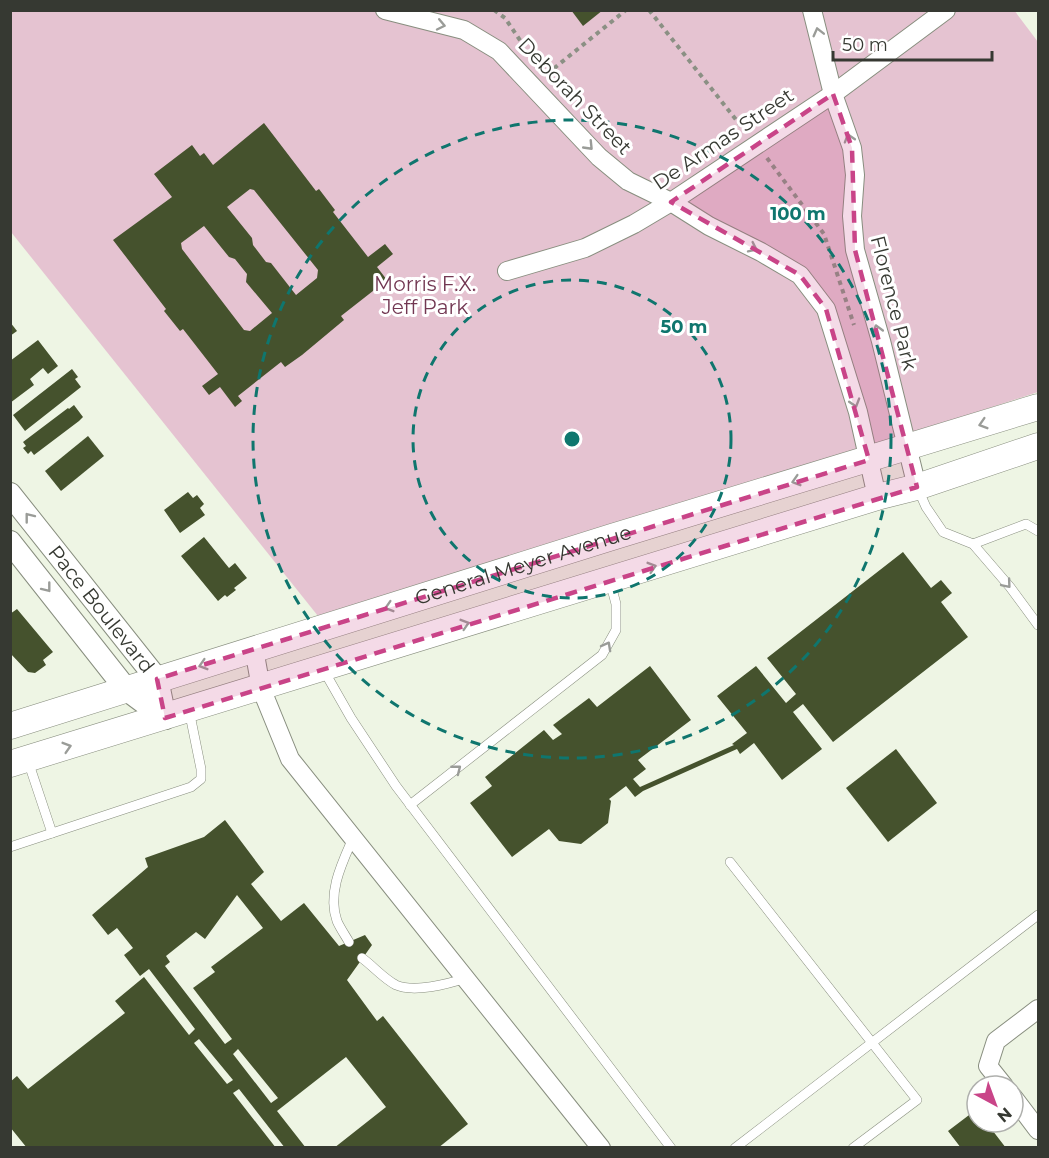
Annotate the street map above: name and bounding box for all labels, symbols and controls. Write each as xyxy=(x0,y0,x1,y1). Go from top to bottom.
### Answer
one-way arrow xyxy=(436,17,446,30)
scale bar xyxy=(833,24,992,62)
one-way arrow xyxy=(813,27,825,37)
street label: Deborah Street xyxy=(513,33,637,159)
text: 50 m xyxy=(842,34,888,56)
street label: De Armas Street xyxy=(648,83,798,195)
one-way arrow xyxy=(844,133,856,144)
one-way arrow xyxy=(581,139,592,150)
text: 100 m xyxy=(770,203,826,225)
street label: Florence Park xyxy=(866,233,922,373)
one-way arrow xyxy=(747,241,758,252)
park label: Morris F.X. Jeff Park xyxy=(374,272,476,319)
text: 50 m xyxy=(661,316,707,338)
one-way arrow xyxy=(872,324,884,334)
one-way arrow xyxy=(848,397,860,408)
one-way arrow xyxy=(978,417,989,429)
centre of rings xyxy=(562,429,582,449)
one-way arrow xyxy=(791,474,802,486)
one-way arrow xyxy=(26,513,37,524)
street label: General Meyer Avenue xyxy=(412,520,634,610)
street label: Pace Boulevard xyxy=(43,540,159,678)
one-way arrow xyxy=(646,562,657,574)
one-way arrow xyxy=(1000,577,1011,588)
one-way arrow xyxy=(39,582,50,593)
one-way arrow xyxy=(384,600,395,612)
one-way arrow xyxy=(459,619,470,632)
one-way arrow xyxy=(600,642,611,653)
one-way arrow xyxy=(198,657,209,670)
one-way arrow xyxy=(61,742,71,754)
one-way arrow xyxy=(450,765,461,776)
north arrow xyxy=(965,1074,1025,1134)
text: N xyxy=(993,1104,1016,1126)

